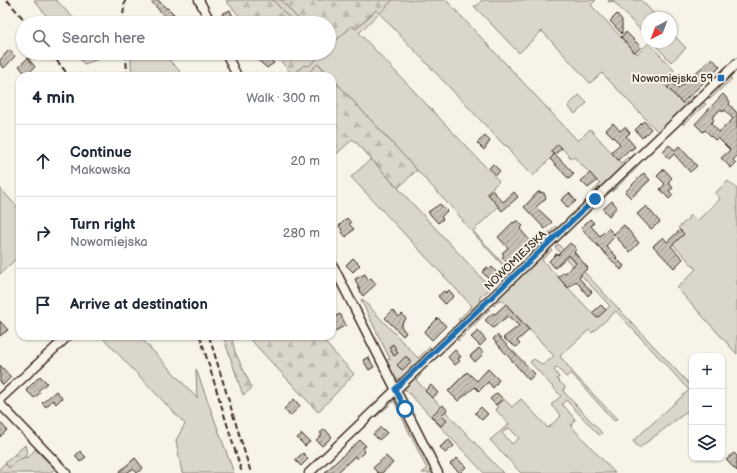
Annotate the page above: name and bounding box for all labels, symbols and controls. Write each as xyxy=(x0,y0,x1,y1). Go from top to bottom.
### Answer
north arrow xyxy=(641,12,677,48)
search box xyxy=(16,16,336,60)
icon: search xyxy=(30,27,52,49)
text: Search here xyxy=(62,29,145,48)
place label: Nowomiejska 59 xyxy=(632,72,713,85)
marker: Nowomiejska 59 xyxy=(716,73,726,83)
text: 4 min xyxy=(32,88,75,108)
text: Walk · 300 m xyxy=(246,90,320,106)
text: Continue xyxy=(70,143,132,162)
icon: ahead xyxy=(32,150,54,172)
text: 20 m xyxy=(290,153,320,169)
text: Makowska xyxy=(70,162,131,178)
route end xyxy=(586,190,604,208)
text: Turn right xyxy=(70,215,135,234)
icon: right xyxy=(32,222,54,244)
text: 280 m xyxy=(283,225,320,241)
street label: NOWOMIEJSKA xyxy=(482,227,549,293)
text: Nowomiejska xyxy=(70,234,148,250)
icon: arrive xyxy=(32,294,54,316)
text: Arrive at destination xyxy=(70,295,208,314)
map controls xyxy=(689,353,725,461)
button: + xyxy=(689,353,725,389)
button: − xyxy=(689,389,725,425)
route start xyxy=(396,400,414,418)
button: layers xyxy=(689,425,725,461)

